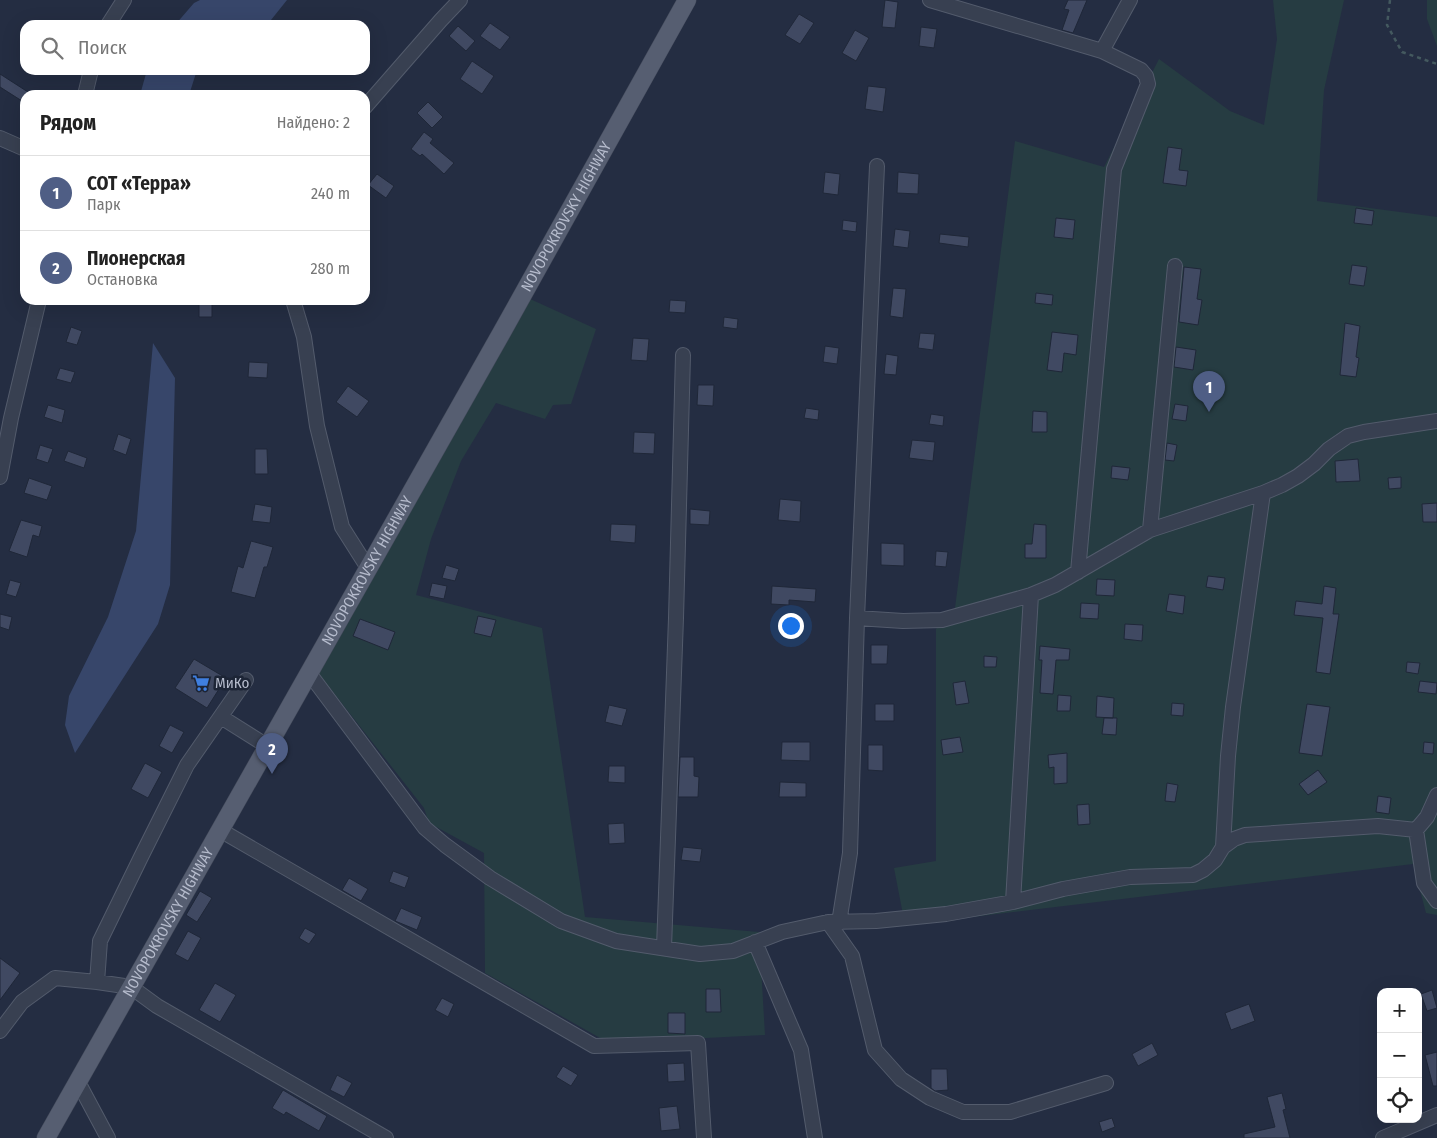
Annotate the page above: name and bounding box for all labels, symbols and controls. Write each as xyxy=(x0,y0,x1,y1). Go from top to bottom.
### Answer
search box xyxy=(20,20,370,75)
icon: search xyxy=(38,34,66,62)
text: Поиск xyxy=(78,36,127,59)
text: Рядом xyxy=(40,110,96,136)
text: Найдено: 2 xyxy=(277,113,350,132)
street label: NOVOPOKROVSKY HIGHWAY xyxy=(517,138,615,295)
text: СОТ «Терра» xyxy=(87,172,191,195)
text: 1 xyxy=(53,184,59,203)
text: 240 m xyxy=(311,184,350,203)
text: Парк xyxy=(87,195,121,214)
text: Пионерская xyxy=(87,247,185,270)
text: 2 xyxy=(52,259,60,278)
text: 280 m xyxy=(311,259,350,278)
text: Остановка xyxy=(87,270,158,289)
pin: 1 xyxy=(1193,371,1225,412)
street label: NOVOPOKROVSKY HIGHWAY xyxy=(318,492,417,648)
your location xyxy=(778,613,804,639)
supermarket icon: МиКо xyxy=(191,673,211,693)
place label: МиКо xyxy=(215,674,250,692)
pin: 2 xyxy=(256,733,288,774)
street label: NOVOPOKROVSKY HIGHWAY xyxy=(119,844,218,1000)
map controls xyxy=(1377,988,1422,1123)
button: + xyxy=(1377,988,1422,1033)
button: − xyxy=(1377,1033,1422,1078)
button: locate xyxy=(1377,1078,1422,1123)

